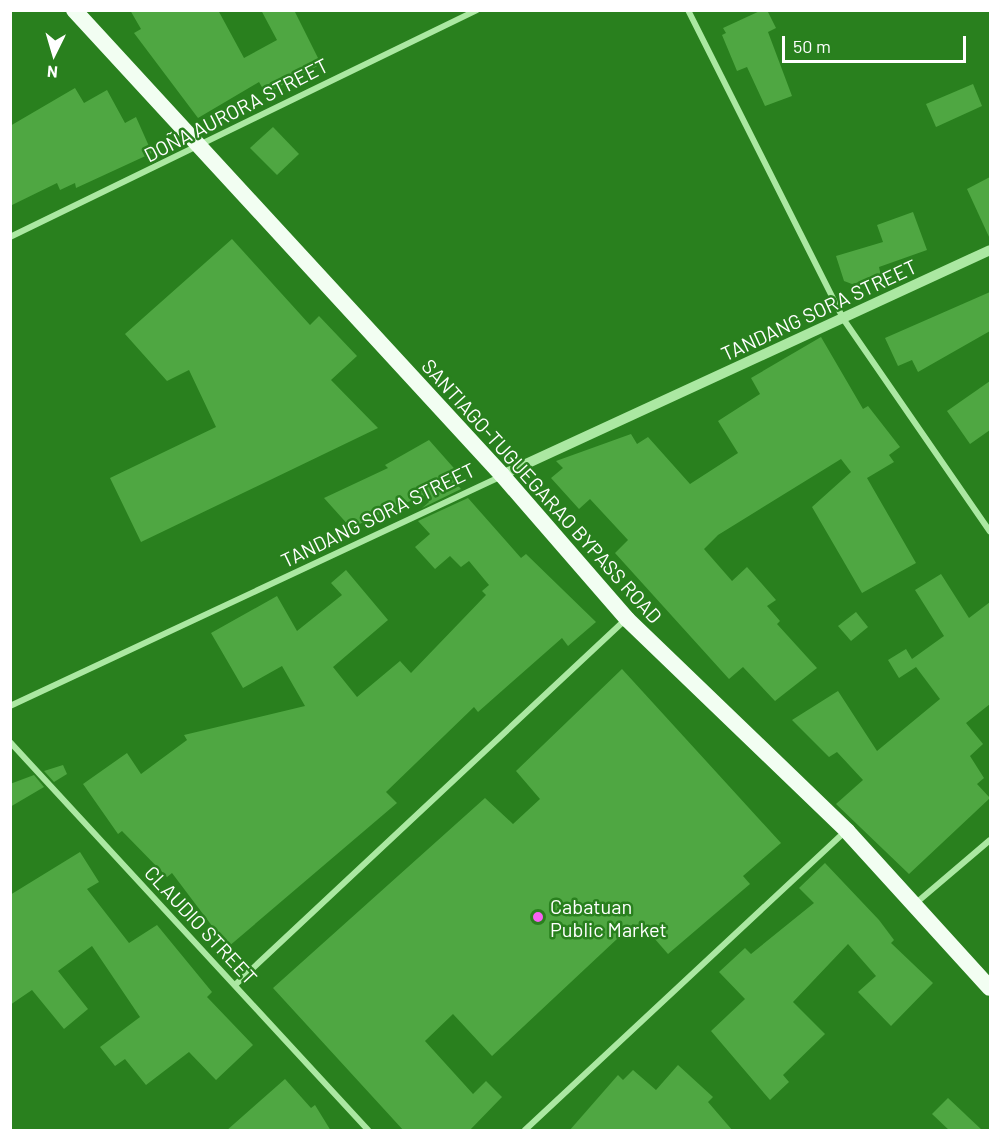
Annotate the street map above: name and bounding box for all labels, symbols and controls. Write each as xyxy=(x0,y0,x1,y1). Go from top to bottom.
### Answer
north arrow xyxy=(24,24,84,84)
scale bar xyxy=(785,24,970,62)
text: 50 m xyxy=(793,35,831,57)
street label: DOÑA AURORA STREET xyxy=(140,53,332,167)
text: N xyxy=(46,63,59,82)
street label: TANDANG SORA STREET xyxy=(717,254,921,366)
street label: SANTIAGO-TUGUEGARAO BYPASS ROAD xyxy=(417,354,667,628)
street label: TANDANG SORA STREET xyxy=(277,457,479,573)
street label: CLAUDIO STREET xyxy=(140,861,262,989)
place label: Cabatuan Public Market xyxy=(550,894,667,941)
marker: Cabatuan Public Market xyxy=(531,910,545,924)

